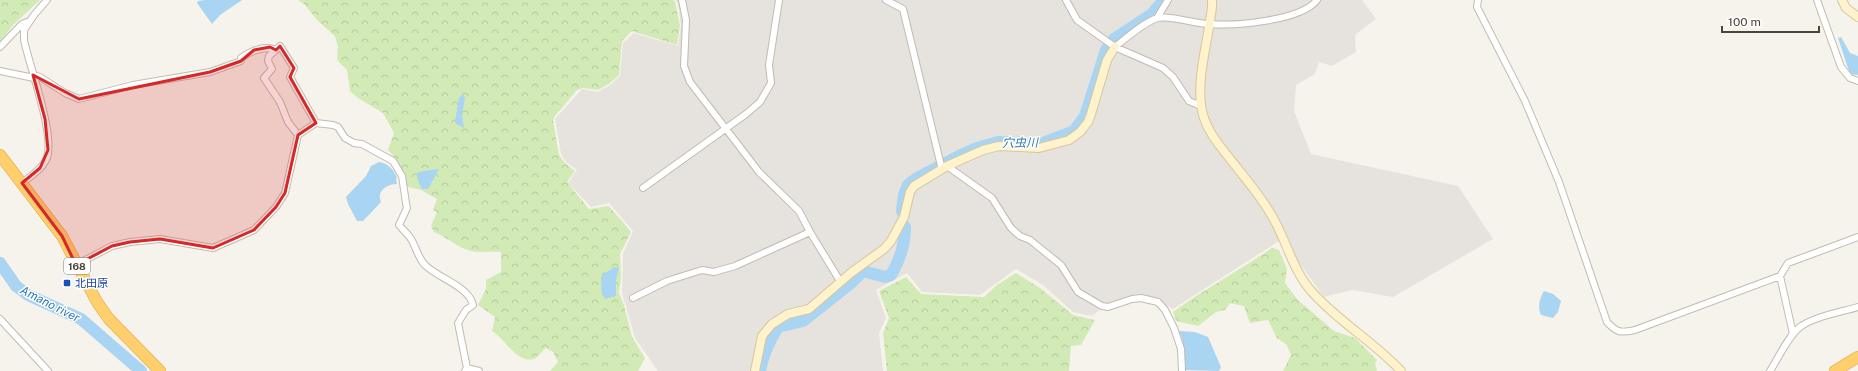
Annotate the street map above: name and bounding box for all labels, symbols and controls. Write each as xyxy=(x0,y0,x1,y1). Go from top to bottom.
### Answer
scale bar xyxy=(1722,8,1819,34)
text: 100 m xyxy=(1728,15,1761,29)
water label: 穴虫川 xyxy=(1002,136,1040,150)
road number: 168 xyxy=(64,258,90,274)
place label: 北田原 xyxy=(75,277,108,289)
marker: 北田原 xyxy=(62,278,72,288)
water label: Amano river xyxy=(18,283,82,325)

